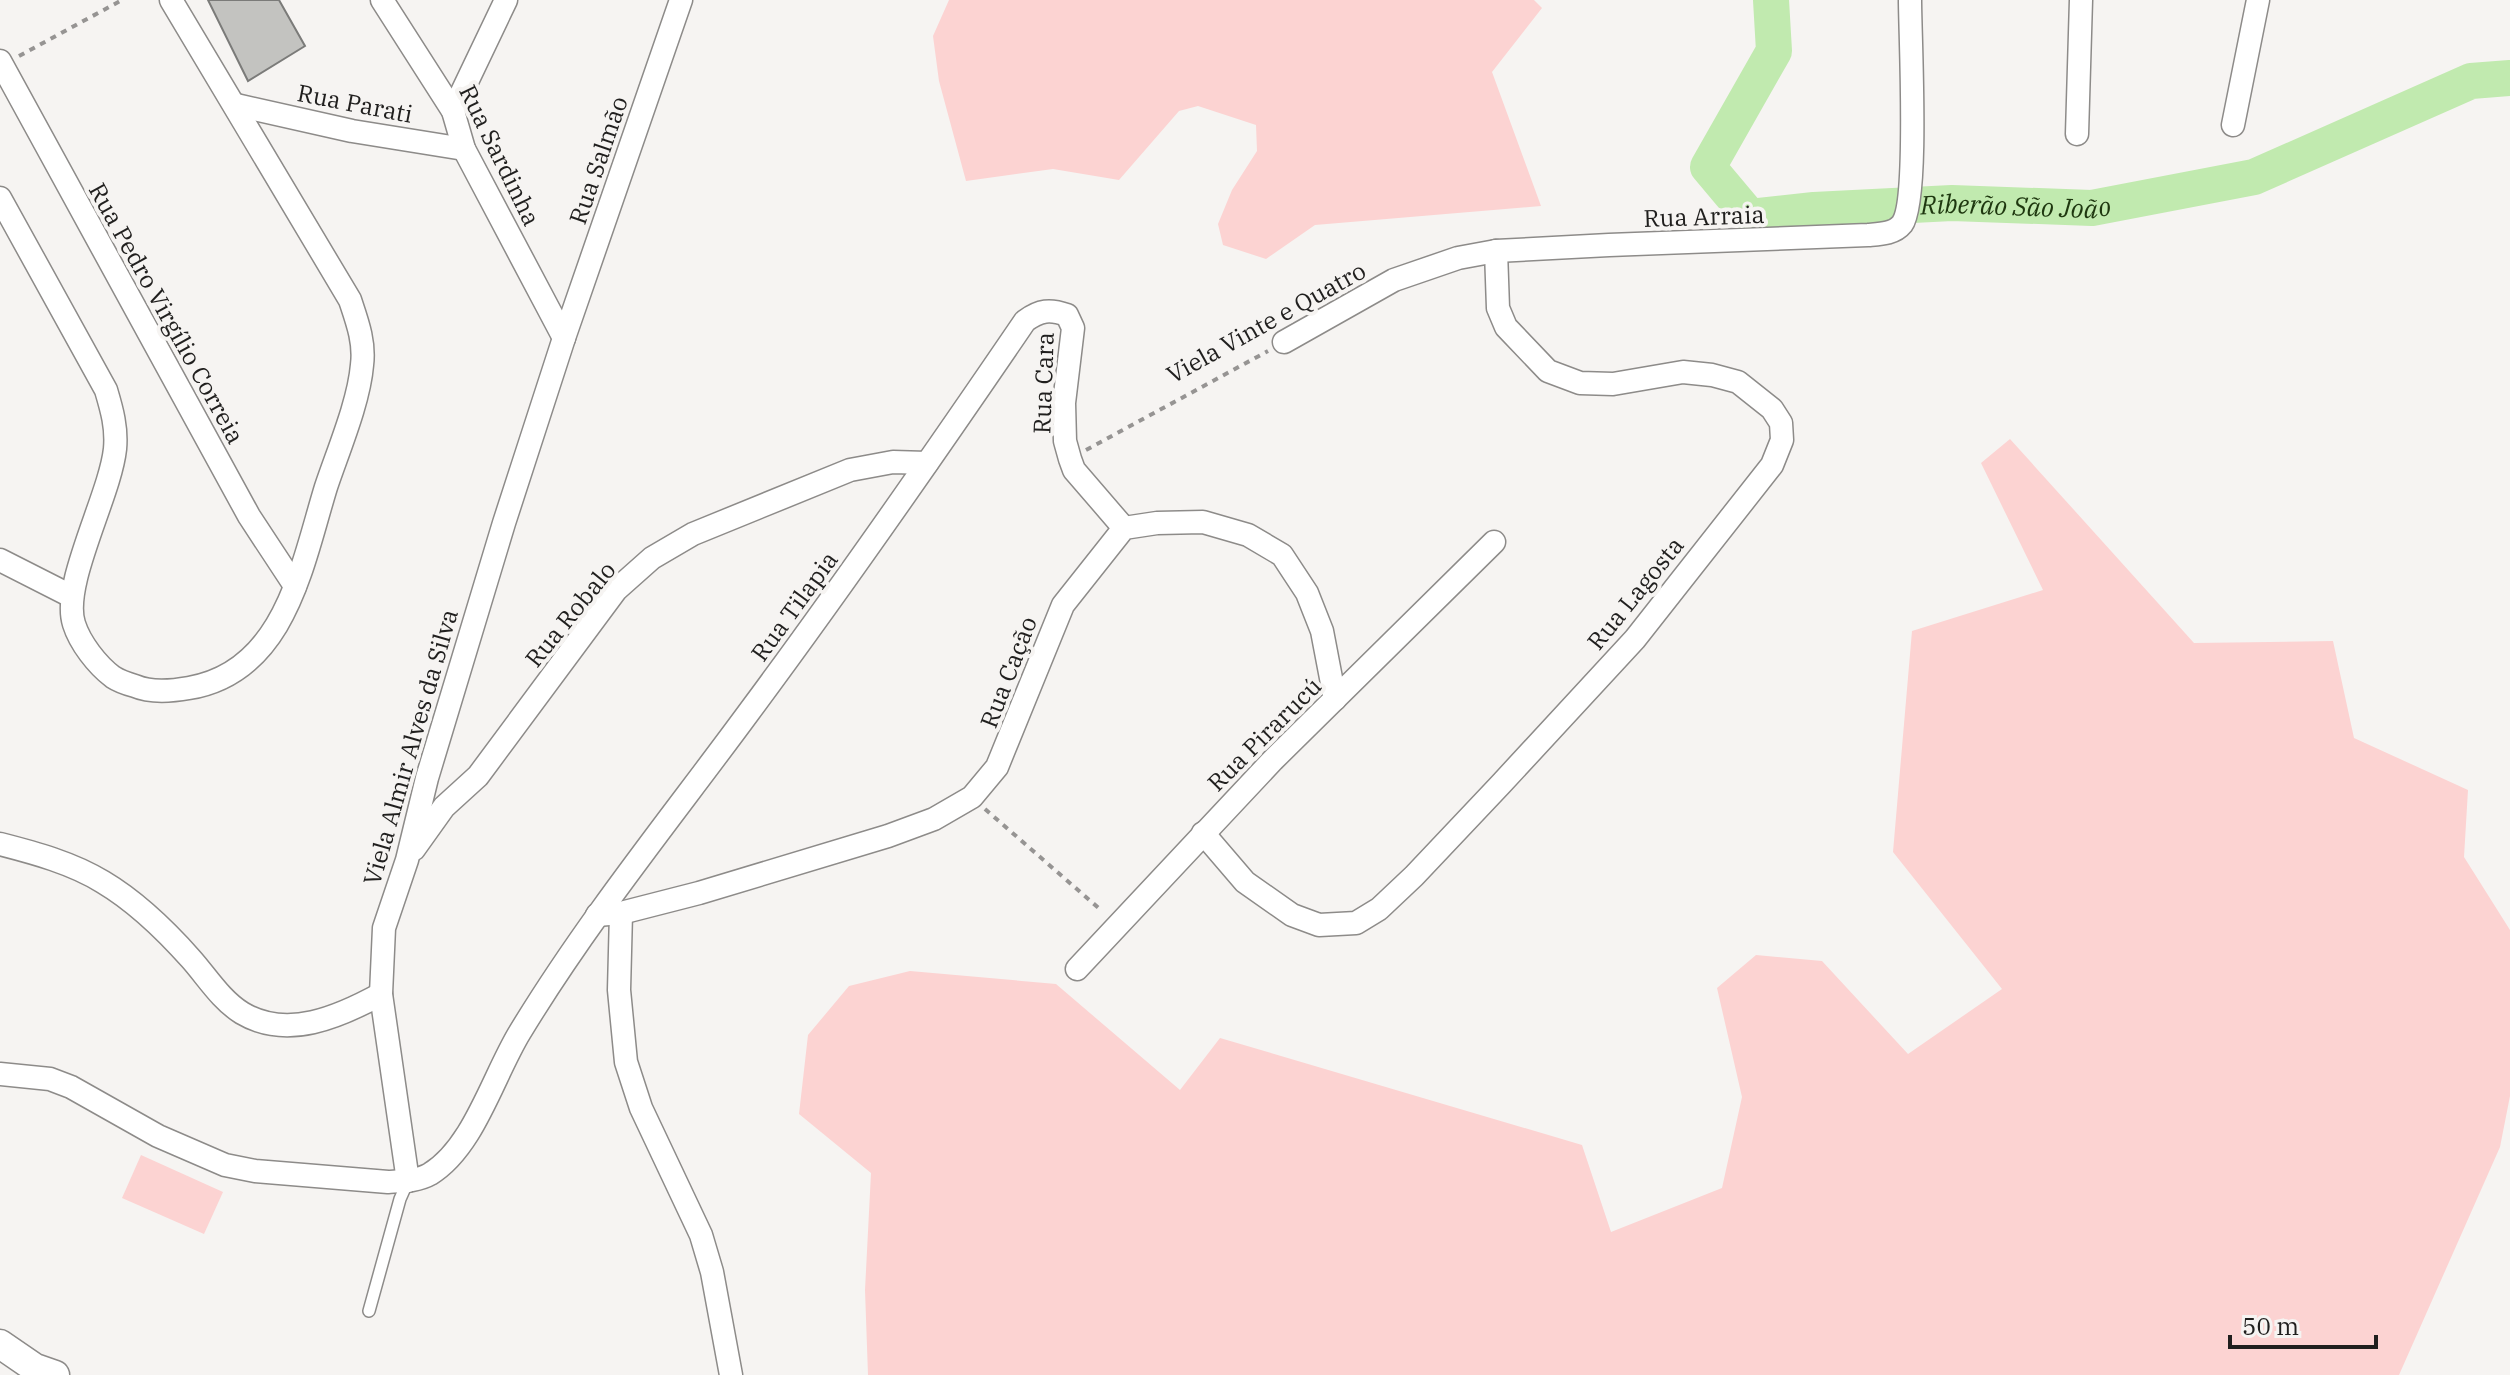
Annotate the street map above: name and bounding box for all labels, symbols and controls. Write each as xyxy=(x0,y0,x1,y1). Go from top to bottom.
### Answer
street label: Rua Parati xyxy=(295,76,415,130)
street label: Rua Sardinha xyxy=(452,79,548,231)
street label: Rua Salmão xyxy=(561,92,635,228)
street label: Rua Pedro Virgílio Correia xyxy=(82,177,252,449)
water label: Riberão São João xyxy=(1918,186,2114,225)
street label: Rua Arraia xyxy=(1643,198,1765,234)
street label: Viela Vinte e Quatro xyxy=(1161,254,1371,390)
street label: Rua Cara xyxy=(1025,332,1061,434)
street label: Rua Lagosta xyxy=(1580,530,1690,656)
street label: Rua Tilapia xyxy=(743,545,845,667)
street label: Rua Robalo xyxy=(518,554,622,674)
street label: Viela Almir Alves da Silva xyxy=(355,605,465,889)
street label: Rua Cação xyxy=(972,612,1044,732)
street label: Rua Pirarucú xyxy=(1200,670,1328,798)
scale bar xyxy=(2230,1299,2376,1349)
text: 50 m xyxy=(2242,1310,2299,1342)

